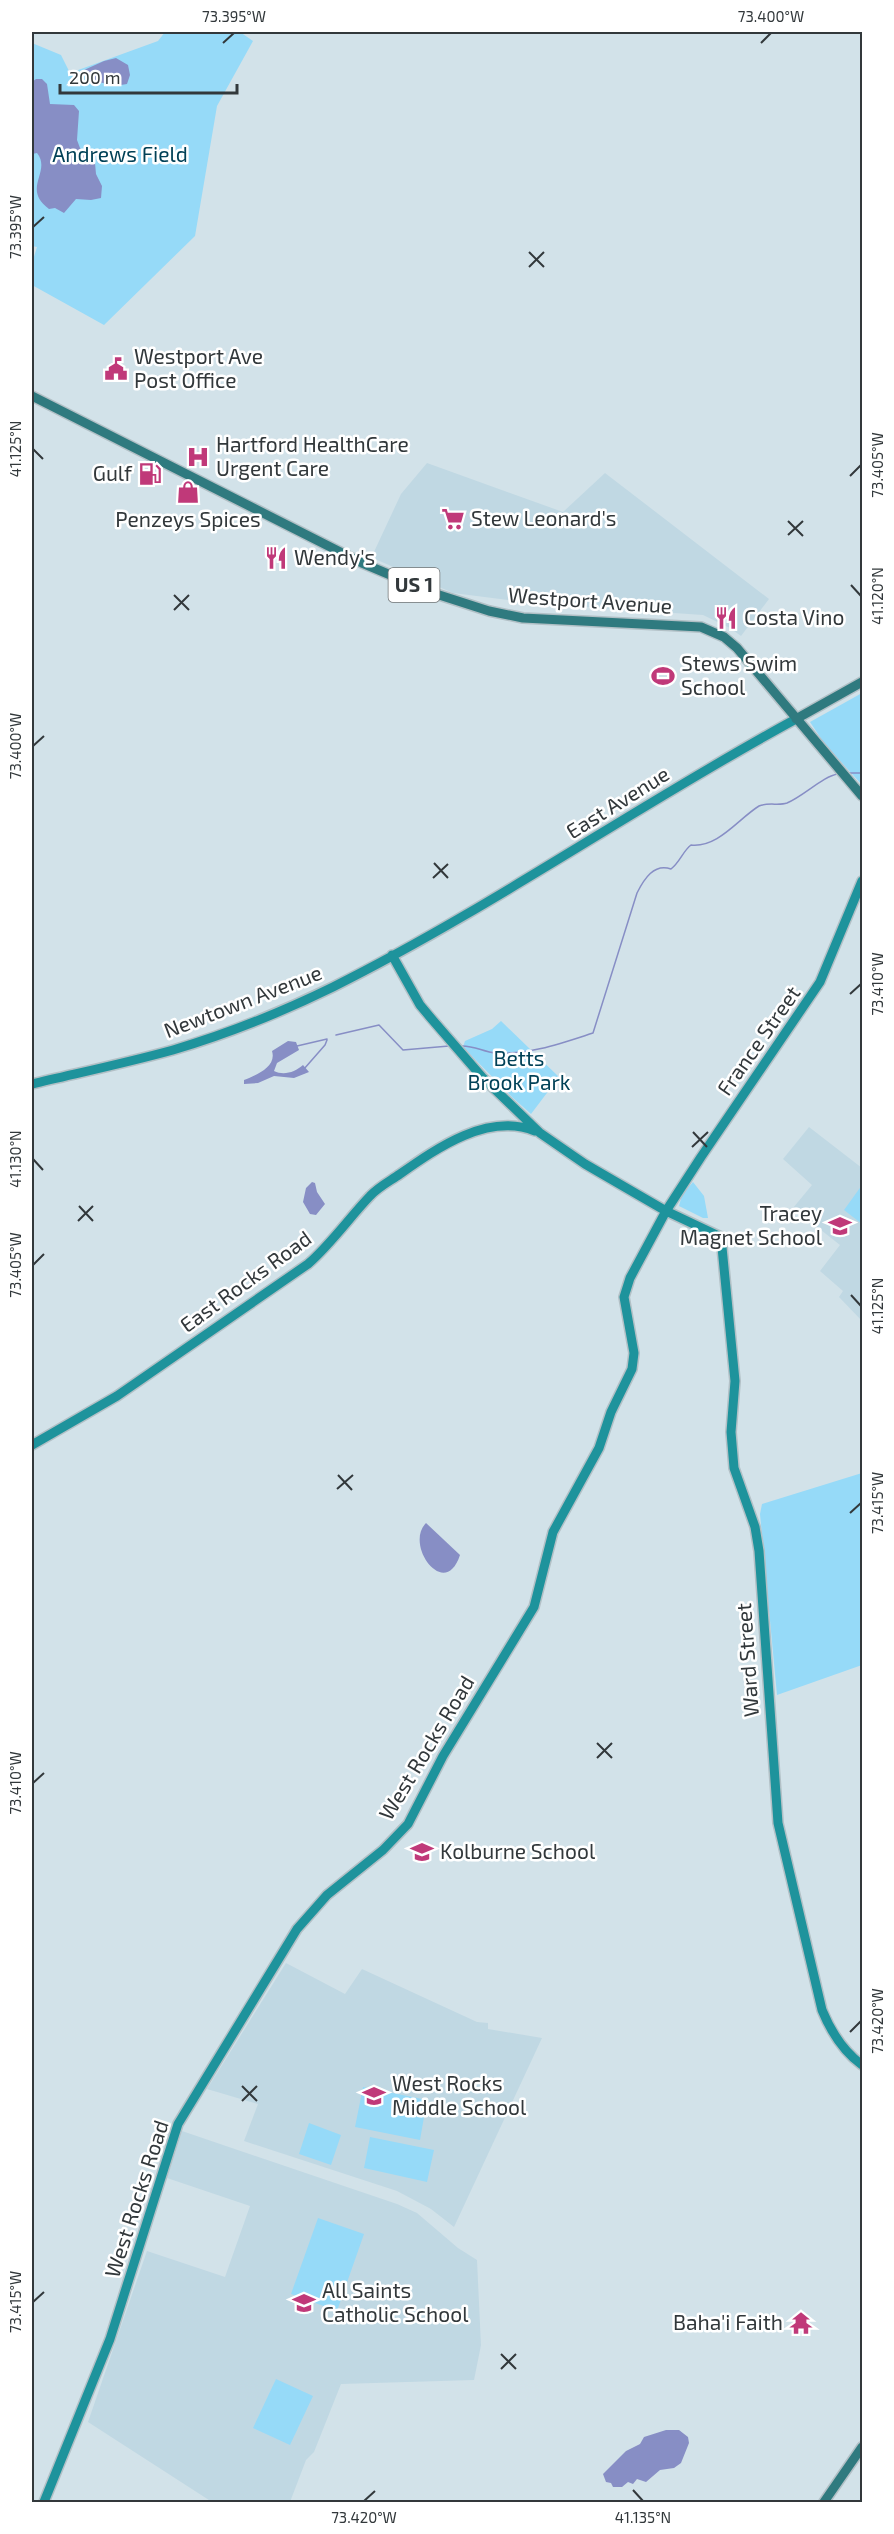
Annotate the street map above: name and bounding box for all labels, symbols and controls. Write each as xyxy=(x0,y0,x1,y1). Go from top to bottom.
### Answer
text: 73.395°W xyxy=(202,7,266,25)
text: 73.400°W xyxy=(738,7,804,25)
scale bar xyxy=(60,57,237,95)
text: 200 m xyxy=(69,66,121,88)
park label: Andrews Field xyxy=(52,141,188,166)
text: 73.395°W xyxy=(6,195,24,259)
place label: Westport Ave Post Office xyxy=(134,343,263,392)
public building icon: Westport Ave Post Office xyxy=(103,356,129,382)
text: 41.125°N xyxy=(6,421,24,477)
place label: Hartford HealthCare Urgent Care xyxy=(216,431,409,480)
text: 73.405°W xyxy=(868,432,886,498)
hospital icon: Hartford HealthCare Urgent Care xyxy=(185,444,211,470)
place label: Gulf xyxy=(93,460,133,485)
fuel station icon: Gulf xyxy=(137,461,163,487)
shop icon: Penzeys Spices xyxy=(175,479,201,505)
place label: Stew Leonard's xyxy=(471,505,617,530)
place label: Penzeys Spices xyxy=(115,506,261,531)
supermarket icon: Stew Leonard's xyxy=(440,506,466,532)
place label: Wendy's xyxy=(294,544,375,569)
restaurant icon: Wendy's xyxy=(263,545,289,571)
text: 41.120°N xyxy=(868,567,886,625)
road number: US 1 xyxy=(388,568,440,602)
street label: Westport Avenue xyxy=(507,581,673,618)
place label: Costa Vino xyxy=(744,604,844,629)
restaurant icon: Costa Vino xyxy=(713,605,739,631)
place label: Stews Swim School xyxy=(681,650,797,699)
sports icon: Stews Swim School xyxy=(650,663,676,689)
text: 73.400°W xyxy=(6,713,24,779)
street label: East Avenue xyxy=(561,760,673,843)
text: 73.410°W xyxy=(868,952,886,1016)
street label: Newtown Avenue xyxy=(160,959,325,1042)
street label: France Street xyxy=(711,981,805,1100)
park label: Betts Brook Park xyxy=(467,1045,571,1094)
text: 41.130°N xyxy=(6,1130,24,1188)
place label: Tracey Magnet School xyxy=(680,1200,823,1249)
school or university icon: Tracey Magnet School xyxy=(827,1213,853,1239)
street label: East Rocks Road xyxy=(175,1225,316,1337)
text: 73.405°W xyxy=(6,1232,24,1298)
text: 41.125°N xyxy=(868,1278,886,1334)
text: 73.415°W xyxy=(868,1472,886,1534)
street label: Ward Street xyxy=(730,1602,763,1718)
street label: West Rocks Road xyxy=(373,1671,479,1824)
text: 73.410°W xyxy=(6,1751,24,1815)
place label: Kolburne School xyxy=(440,1838,596,1863)
school or university icon: Kolburne School xyxy=(409,1839,435,1865)
text: 73.420°W xyxy=(868,1988,886,2054)
place label: West Rocks Middle School xyxy=(392,2070,527,2119)
school or university icon: West Rocks Middle School xyxy=(361,2083,387,2109)
street label: West Rocks Road xyxy=(98,2117,173,2280)
text: 73.415°W xyxy=(6,2271,24,2333)
place label: All Saints Catholic School xyxy=(322,2277,469,2326)
school or university icon: All Saints Catholic School xyxy=(291,2290,317,2316)
place label: Baha'i Faith xyxy=(673,2309,783,2334)
temple icon: Baha'i Faith xyxy=(788,2310,814,2336)
text: 73.420°W xyxy=(331,2508,397,2526)
text: 41.135°N xyxy=(615,2508,671,2526)

